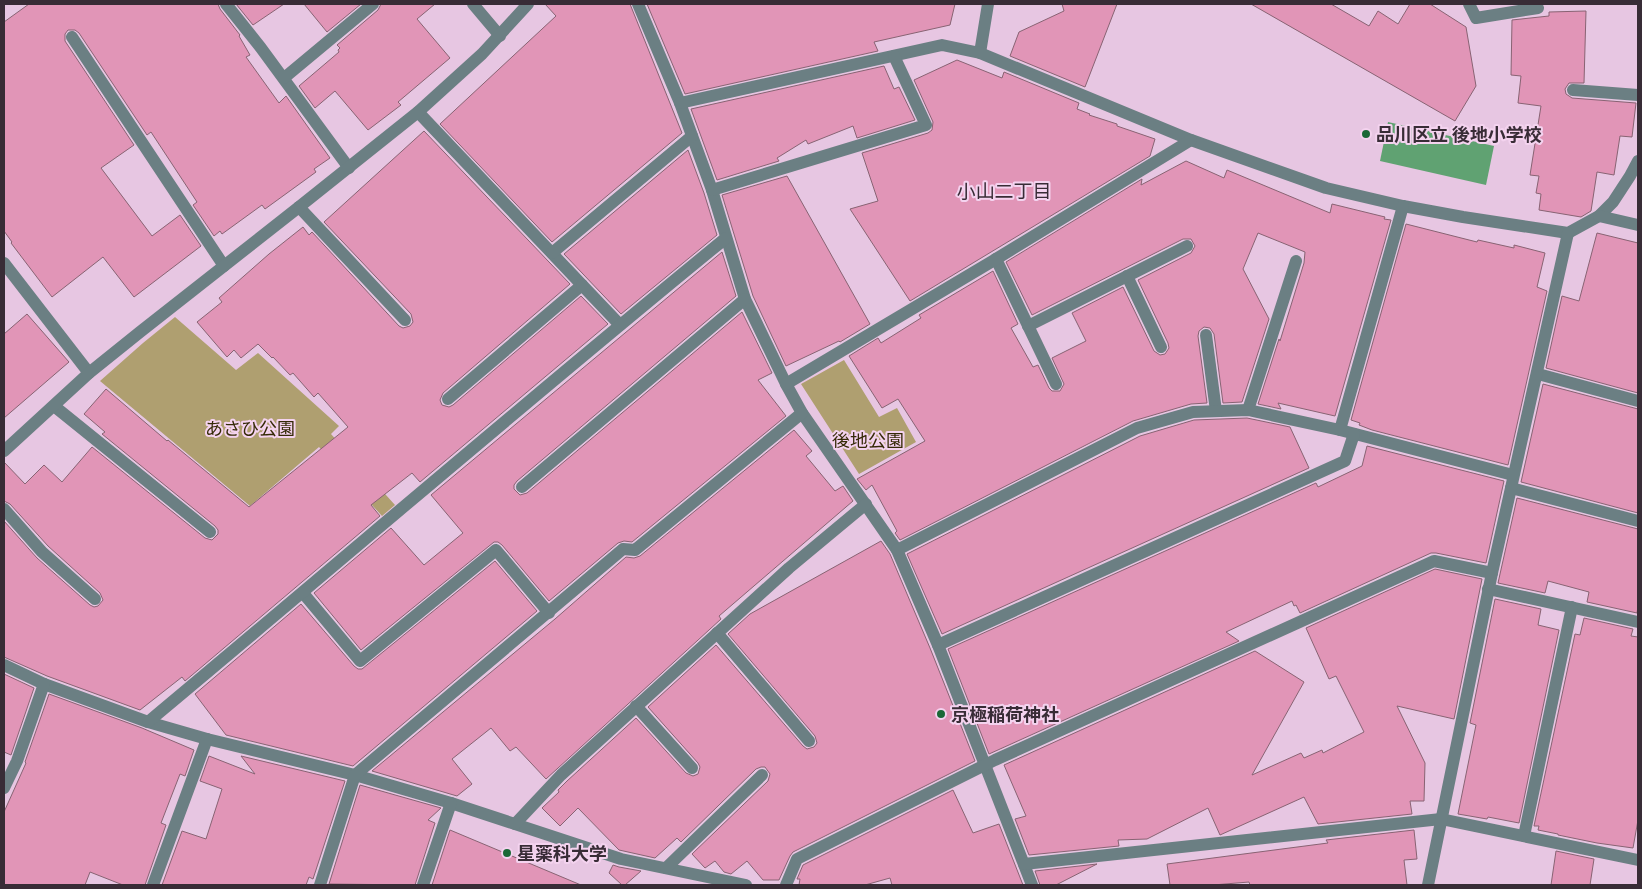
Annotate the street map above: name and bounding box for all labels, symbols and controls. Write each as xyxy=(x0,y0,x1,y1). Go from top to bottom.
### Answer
place label: 品川区立 後地小学校 xyxy=(1376,122,1542,147)
marker: 品川区立 後地小学校 xyxy=(1360,128,1372,140)
district label: 小山二丁目 xyxy=(956,178,1052,205)
park label: あさひ公園 xyxy=(205,416,295,441)
park label: 後地公園 xyxy=(832,428,904,453)
place label: 京極稲荷神社 xyxy=(951,702,1059,727)
marker: 京極稲荷神社 xyxy=(935,708,947,720)
place label: 星薬科大学 xyxy=(517,841,607,866)
marker: 星薬科大学 xyxy=(501,847,513,859)

